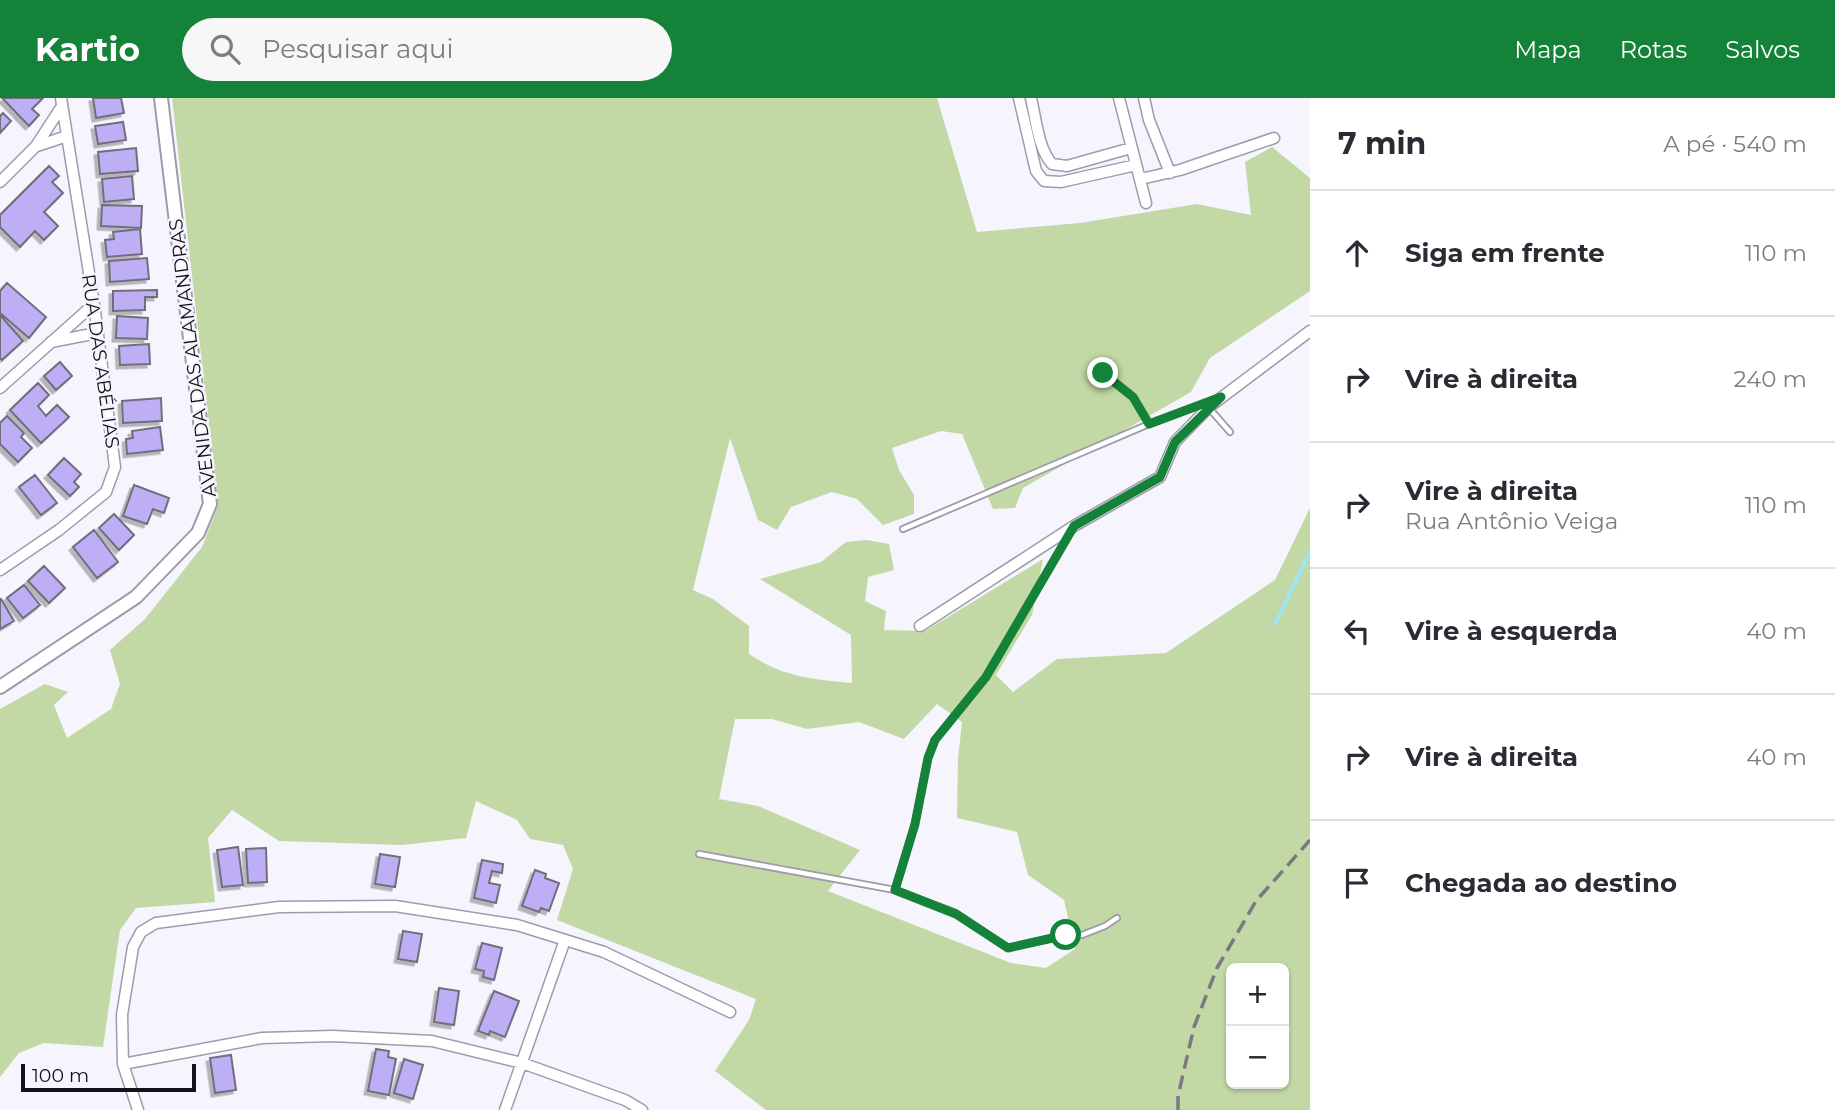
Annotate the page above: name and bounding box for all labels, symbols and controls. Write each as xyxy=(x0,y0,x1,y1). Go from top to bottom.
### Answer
search box xyxy=(182,18,672,81)
text: Kartio xyxy=(35,29,140,69)
icon: search xyxy=(206,30,244,68)
text: Pesquisar aqui xyxy=(262,33,454,65)
text: Mapa xyxy=(1514,35,1582,64)
text: Rotas xyxy=(1620,35,1687,64)
text: Salvos xyxy=(1725,35,1800,64)
text: 7 min xyxy=(1338,125,1426,162)
text: A pé · 540 m xyxy=(1663,130,1807,158)
street label: AVENIDA DAS ALAMANDRAS xyxy=(164,218,221,498)
icon: ahead xyxy=(1338,234,1376,272)
text: Siga em frente xyxy=(1405,237,1605,269)
text: 110 m xyxy=(1745,239,1807,267)
street label: RUA DAS ABÉLIAS xyxy=(77,272,124,450)
route end xyxy=(1087,357,1118,388)
icon: right xyxy=(1338,360,1376,398)
text: Vire à direita xyxy=(1405,363,1578,395)
text: 240 m xyxy=(1734,365,1807,393)
text: Vire à direita xyxy=(1405,475,1578,507)
icon: right xyxy=(1338,486,1376,524)
text: 110 m xyxy=(1745,491,1807,519)
text: Rua Antônio Veiga xyxy=(1405,507,1618,535)
icon: left xyxy=(1338,612,1376,650)
text: Vire à esquerda xyxy=(1405,615,1618,647)
text: 40 m xyxy=(1746,617,1807,645)
icon: right xyxy=(1338,738,1376,776)
text: Vire à direita xyxy=(1405,741,1578,773)
text: 40 m xyxy=(1746,743,1807,771)
icon: arrive xyxy=(1338,864,1376,902)
text: Chegada ao destino xyxy=(1405,867,1677,899)
route start xyxy=(1050,919,1081,950)
map controls xyxy=(1226,963,1289,1089)
button: + xyxy=(1226,963,1289,1026)
button: − xyxy=(1226,1026,1289,1089)
scale bar xyxy=(21,1061,196,1093)
text: 100 m xyxy=(32,1064,89,1087)

